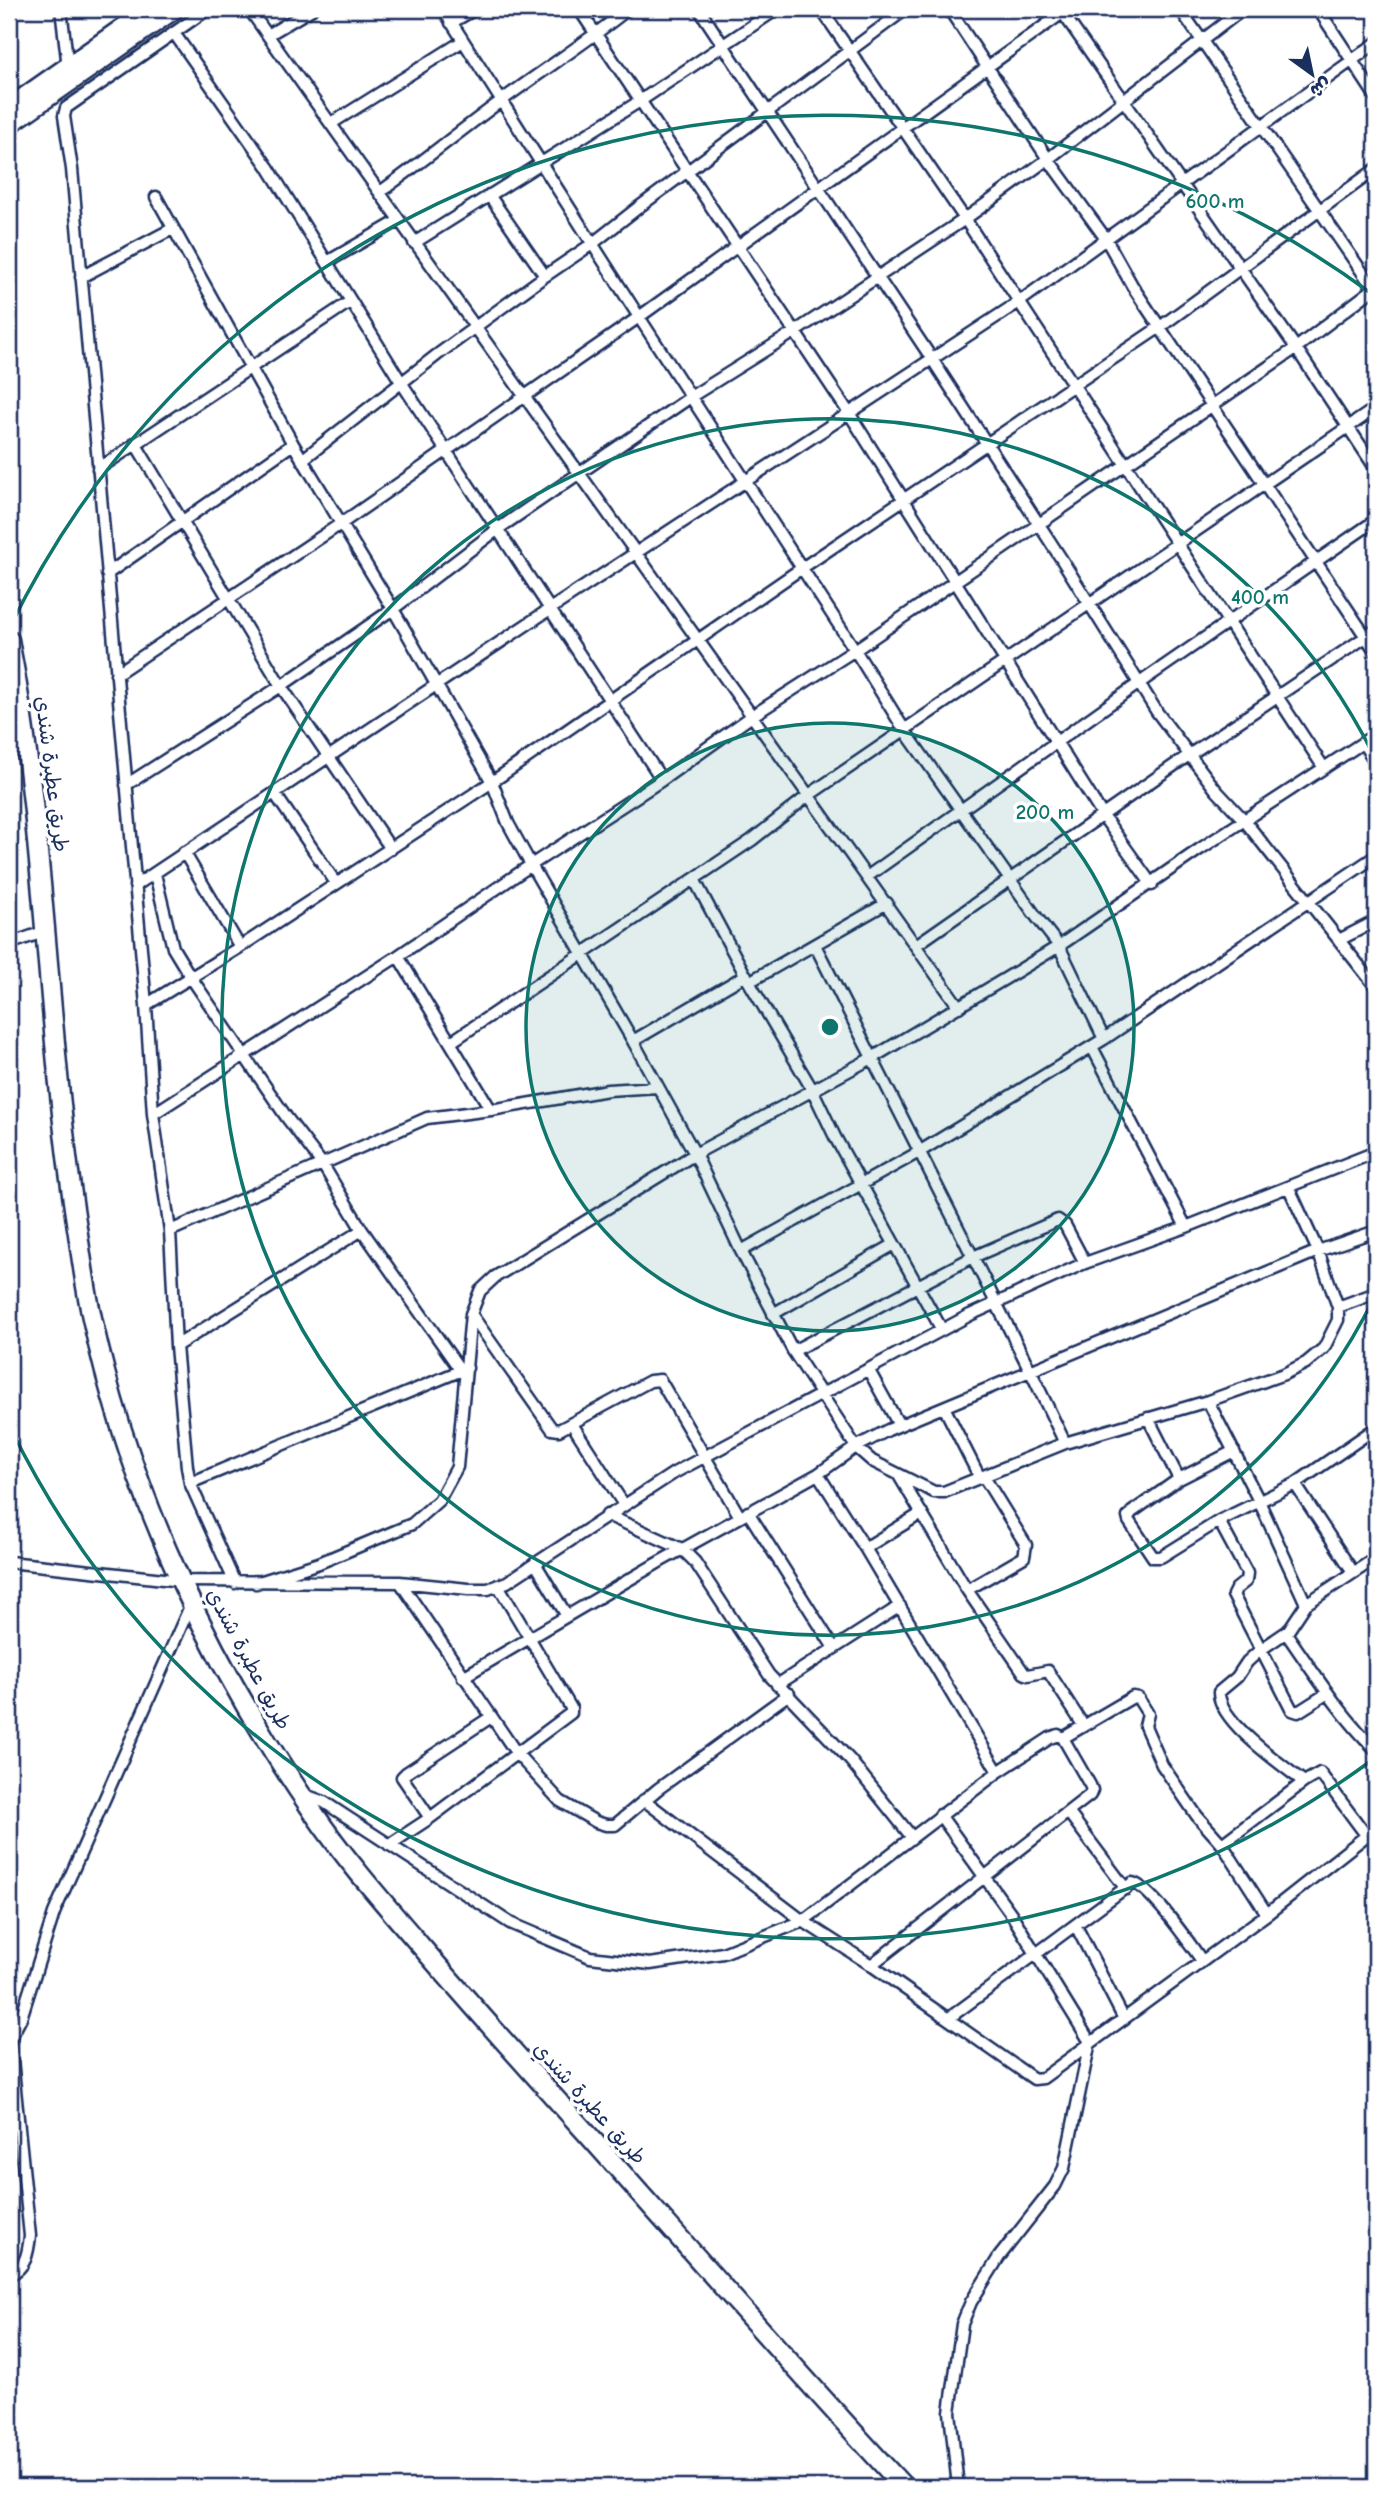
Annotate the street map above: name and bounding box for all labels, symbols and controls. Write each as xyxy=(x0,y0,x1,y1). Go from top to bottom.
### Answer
north arrow xyxy=(1276,38,1346,108)
text: ش xyxy=(1306,73,1335,102)
text: 600 m xyxy=(1185,189,1245,213)
text: 400 m xyxy=(1231,585,1289,609)
street label: طريق عطبرة شندي xyxy=(28,695,73,854)
text: 200 m xyxy=(1016,800,1074,824)
centre of rings xyxy=(818,1015,842,1039)
street label: طريق عطبرة شندي xyxy=(199,1584,296,1735)
street label: طريق عطبرة شندي xyxy=(526,2037,651,2171)

